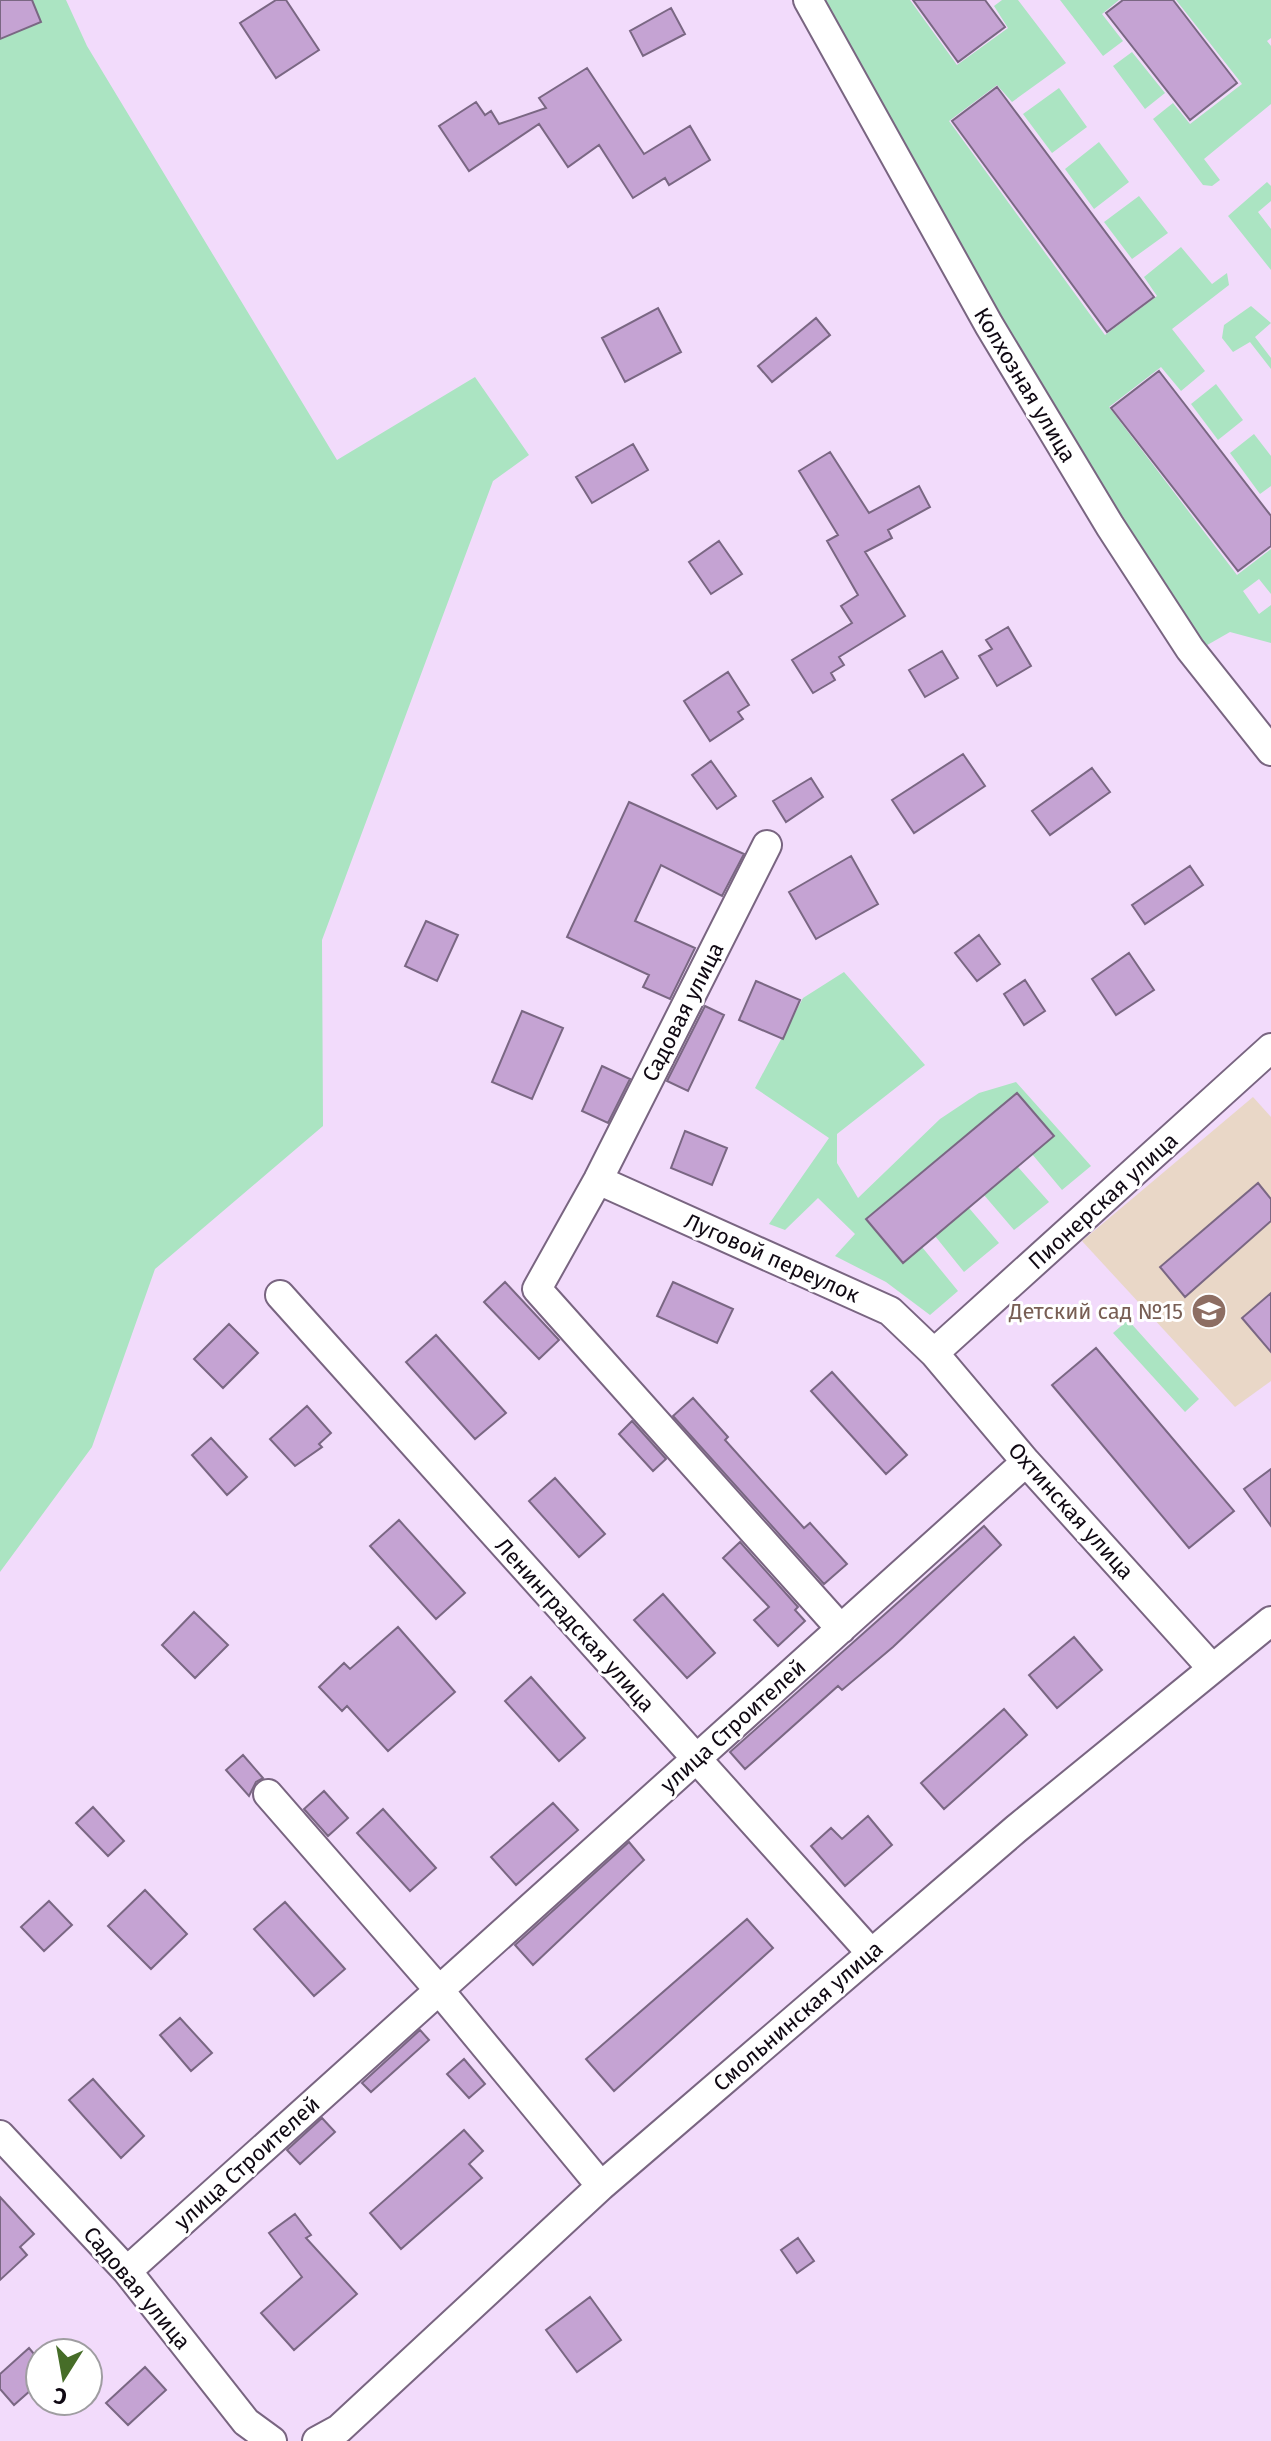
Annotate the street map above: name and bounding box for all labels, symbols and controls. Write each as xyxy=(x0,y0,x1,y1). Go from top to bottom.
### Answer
street label: Колхозная улица xyxy=(968,303,1082,467)
street label: Садовая улица xyxy=(636,938,730,1086)
street label: Пионерская улица xyxy=(1023,1127,1183,1275)
street label: Луговой переулок xyxy=(680,1207,864,1309)
school or university icon: Детский сад №15 xyxy=(1190,1292,1228,1330)
place label: Детский сад №15 xyxy=(1008,1298,1183,1325)
street label: Охтинская улица xyxy=(1003,1437,1139,1585)
street label: Ленинградская улица xyxy=(490,1532,660,1718)
street label: улица Строителей xyxy=(655,1654,811,1798)
street label: Смольнинская улица xyxy=(708,1935,888,2097)
street label: улица Строителей xyxy=(169,2091,325,2235)
street label: Садовая улица xyxy=(78,2221,196,2355)
north arrow xyxy=(24,2337,104,2417)
text: С xyxy=(51,2382,69,2411)

